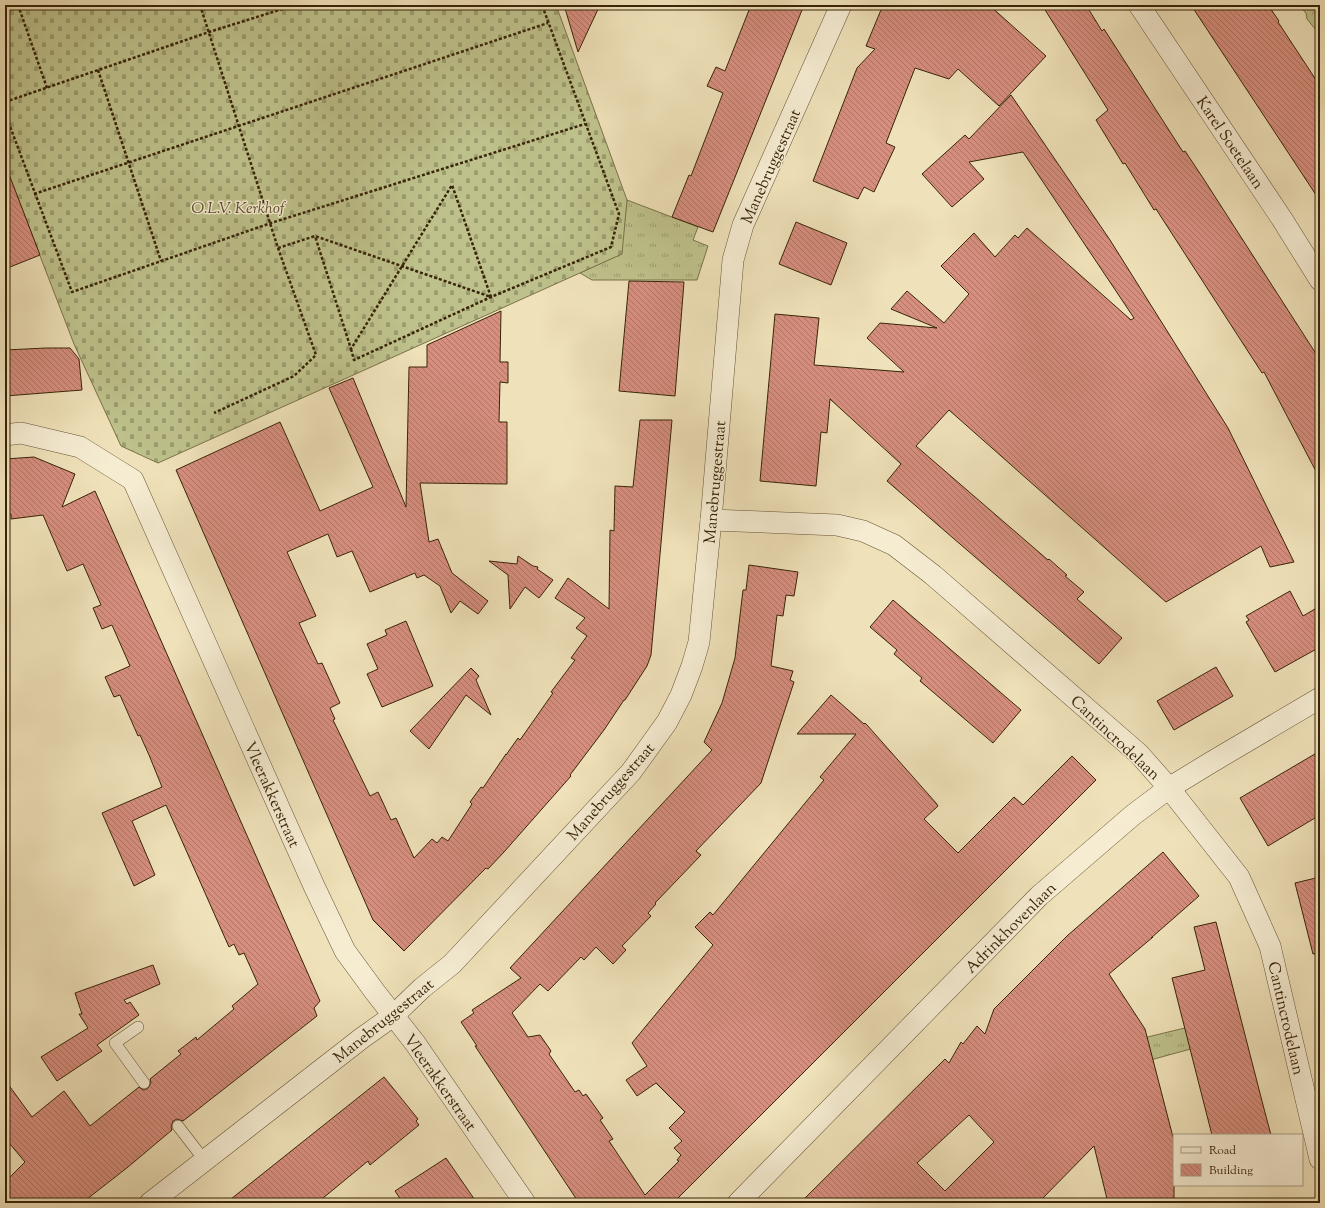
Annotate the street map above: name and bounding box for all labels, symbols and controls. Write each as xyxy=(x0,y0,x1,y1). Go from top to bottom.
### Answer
street label: Karel Soetelaan xyxy=(1189,93,1269,195)
street label: Manebruggestraat xyxy=(737,106,808,228)
park label: O.L.V. Kerkhof xyxy=(191,198,287,221)
street label: Manebruggestraat xyxy=(700,419,733,545)
street label: Cantincrodelaan xyxy=(1064,691,1165,787)
street label: Vleerakkerstraat xyxy=(237,738,305,852)
street label: Manebruggestraat xyxy=(563,738,661,847)
street label: Adrinkhovenlaan xyxy=(961,878,1063,980)
street label: Cantincrodelaan xyxy=(1260,960,1309,1078)
street label: Manebruggestraat xyxy=(329,974,440,1070)
street label: Vleerakkerstraat xyxy=(397,1030,481,1137)
legend xyxy=(1173,1134,1303,1186)
text: Road xyxy=(1209,1142,1236,1160)
text: Building xyxy=(1209,1162,1253,1180)

